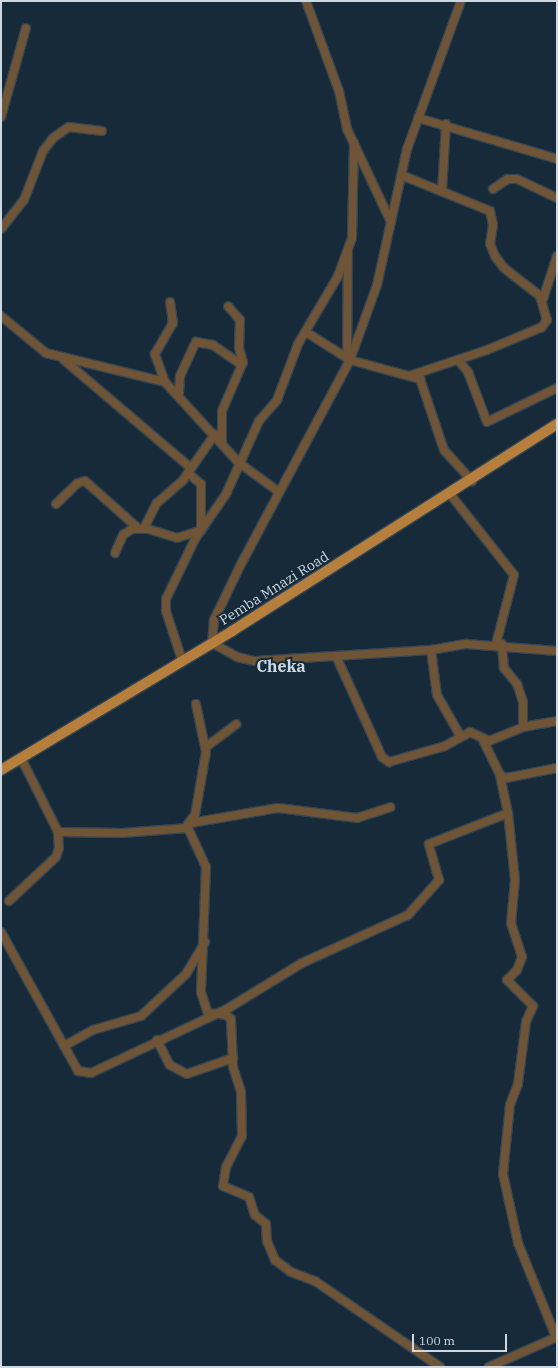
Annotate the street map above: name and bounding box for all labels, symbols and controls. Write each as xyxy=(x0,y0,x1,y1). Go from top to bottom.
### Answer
street label: Pemba Mnazi Road xyxy=(216,548,332,628)
district label: Cheka xyxy=(256,656,306,676)
scale bar xyxy=(414,1326,509,1352)
text: 100 m xyxy=(419,1333,455,1348)

